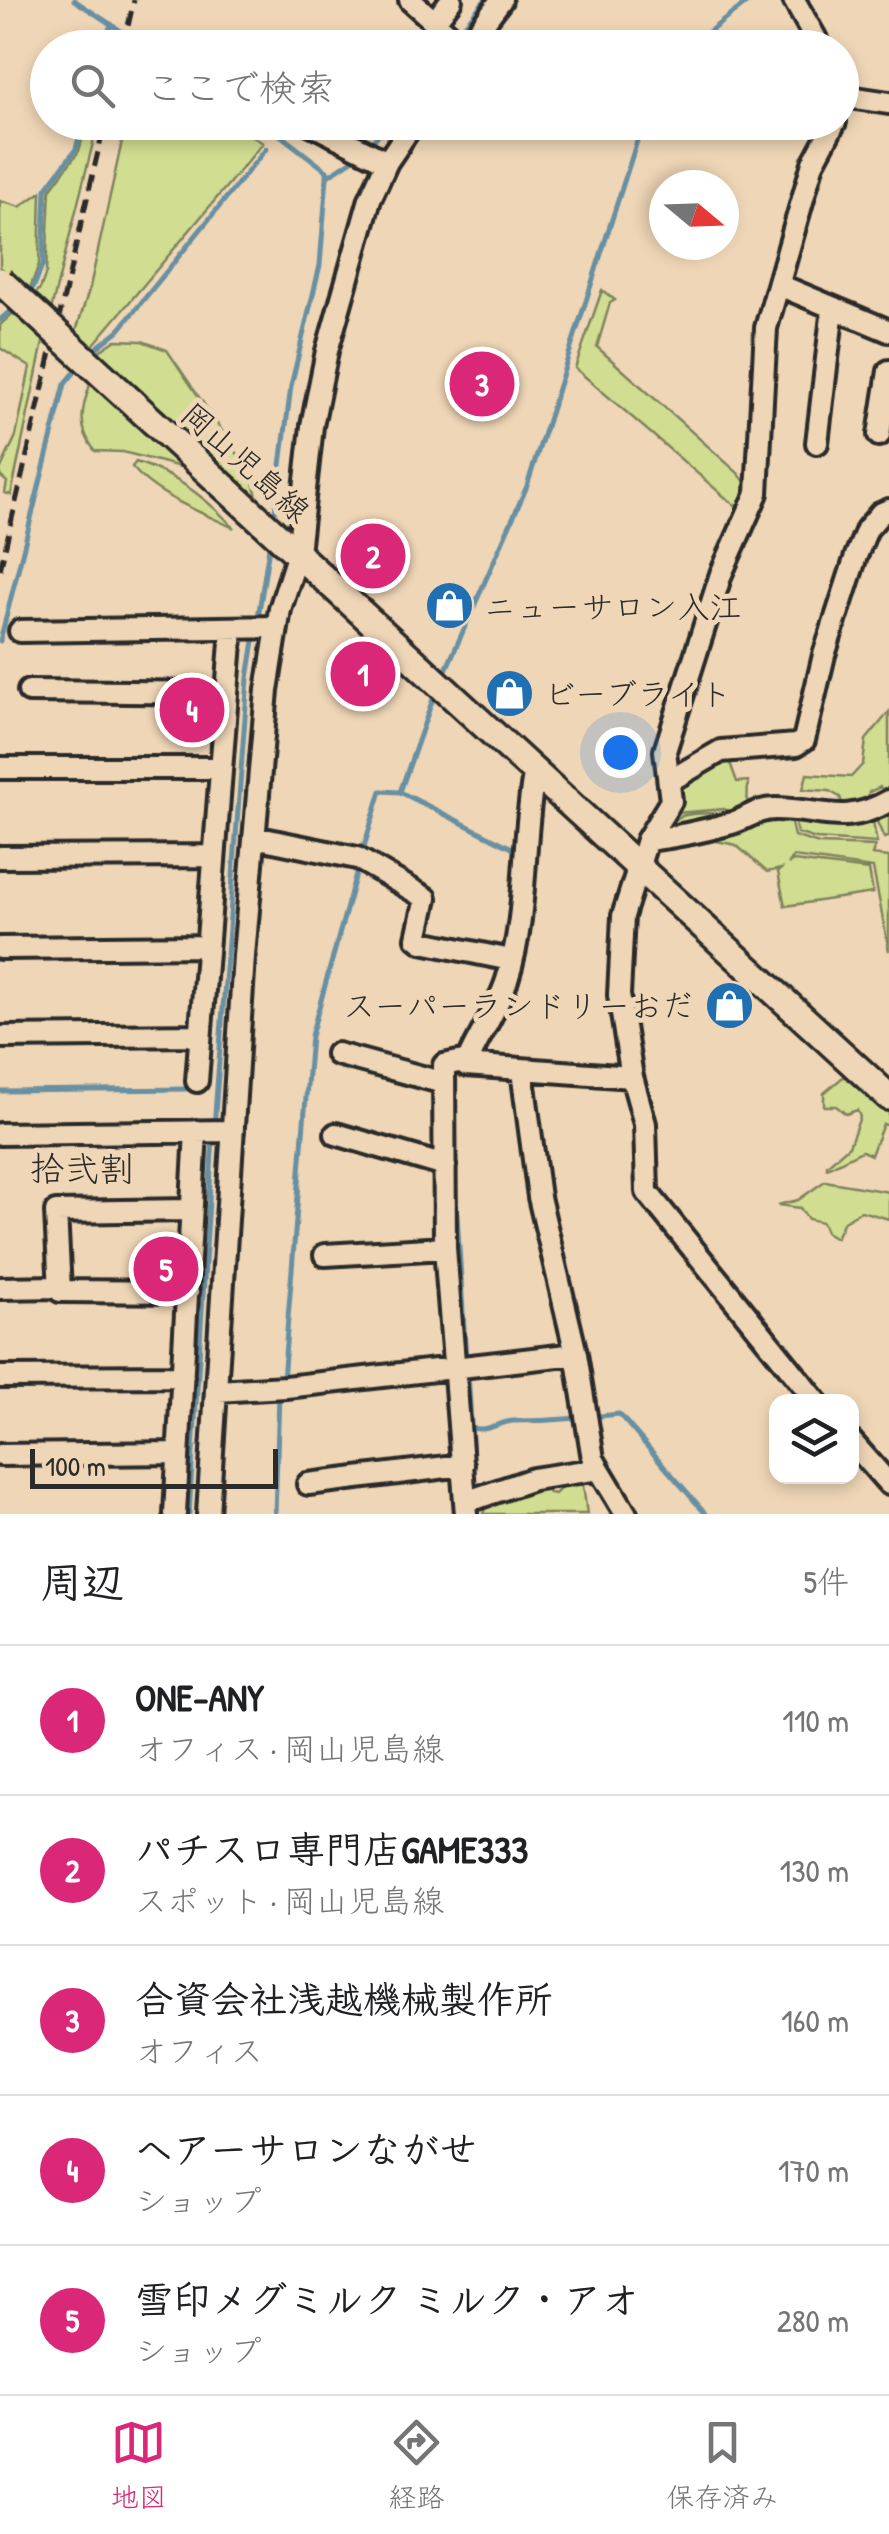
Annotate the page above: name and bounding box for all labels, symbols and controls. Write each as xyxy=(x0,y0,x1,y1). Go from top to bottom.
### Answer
search box xyxy=(30,30,859,140)
icon: search xyxy=(65,58,120,113)
text: ここで検索 xyxy=(145,61,335,113)
north arrow xyxy=(649,170,739,260)
pin: 3 xyxy=(450,346,514,422)
street label: 岡山児島線 xyxy=(172,392,320,532)
pin: 2 xyxy=(340,518,406,594)
shop icon: ニューサロン入江 xyxy=(423,580,475,632)
place label: ニューサロン入江 xyxy=(484,585,741,628)
pin: 1 xyxy=(330,636,396,712)
shop icon: ビーブライト xyxy=(483,667,535,719)
pin: 4 xyxy=(160,672,224,748)
place label: ビーブライト xyxy=(544,672,732,715)
your location xyxy=(595,727,646,778)
shop icon: スーパーランドリーおだ xyxy=(703,979,755,1031)
place label: スーパーランドリーおだ xyxy=(343,984,694,1027)
district label: 拾弐割 xyxy=(29,1145,135,1192)
pin: 5 xyxy=(134,1232,198,1306)
map controls xyxy=(769,1394,859,1484)
button: layers xyxy=(769,1394,859,1484)
scale bar xyxy=(30,1444,278,1488)
text: 100 m xyxy=(45,1447,106,1485)
text: 周辺 xyxy=(40,1553,124,1610)
text: 5件 xyxy=(803,1560,849,1603)
text: ONE-ANY xyxy=(135,1671,264,1723)
text: 1 xyxy=(67,1699,78,1742)
text: 110 m xyxy=(782,1699,849,1742)
text: オフィス · 岡山児島線 xyxy=(135,1727,444,1770)
text: パチスロ専門店GAME333 xyxy=(135,1823,528,1875)
text: 2 xyxy=(65,1849,80,1892)
text: 130 m xyxy=(780,1849,849,1892)
text: スポット · 岡山児島線 xyxy=(135,1879,444,1922)
text: 合資会社浅越機械製作所 xyxy=(135,1973,553,2025)
text: 3 xyxy=(65,1999,80,2042)
text: 160 m xyxy=(781,1999,849,2042)
text: オフィス xyxy=(135,2029,263,2072)
text: ヘアーサロンながせ xyxy=(135,2123,477,2175)
text: 4 xyxy=(66,2149,79,2192)
text: 170 m xyxy=(778,2149,849,2192)
text: ショップ xyxy=(135,2179,262,2222)
text: 雪印メグミルク ミルク・アオ xyxy=(135,2273,639,2325)
text: 5 xyxy=(66,2299,79,2342)
text: 280 m xyxy=(777,2299,849,2342)
text: ショップ xyxy=(135,2329,262,2372)
tab: 地図 xyxy=(111,2415,167,2516)
tab: 経路 xyxy=(388,2415,444,2516)
tab: 保存済み xyxy=(666,2415,778,2516)

